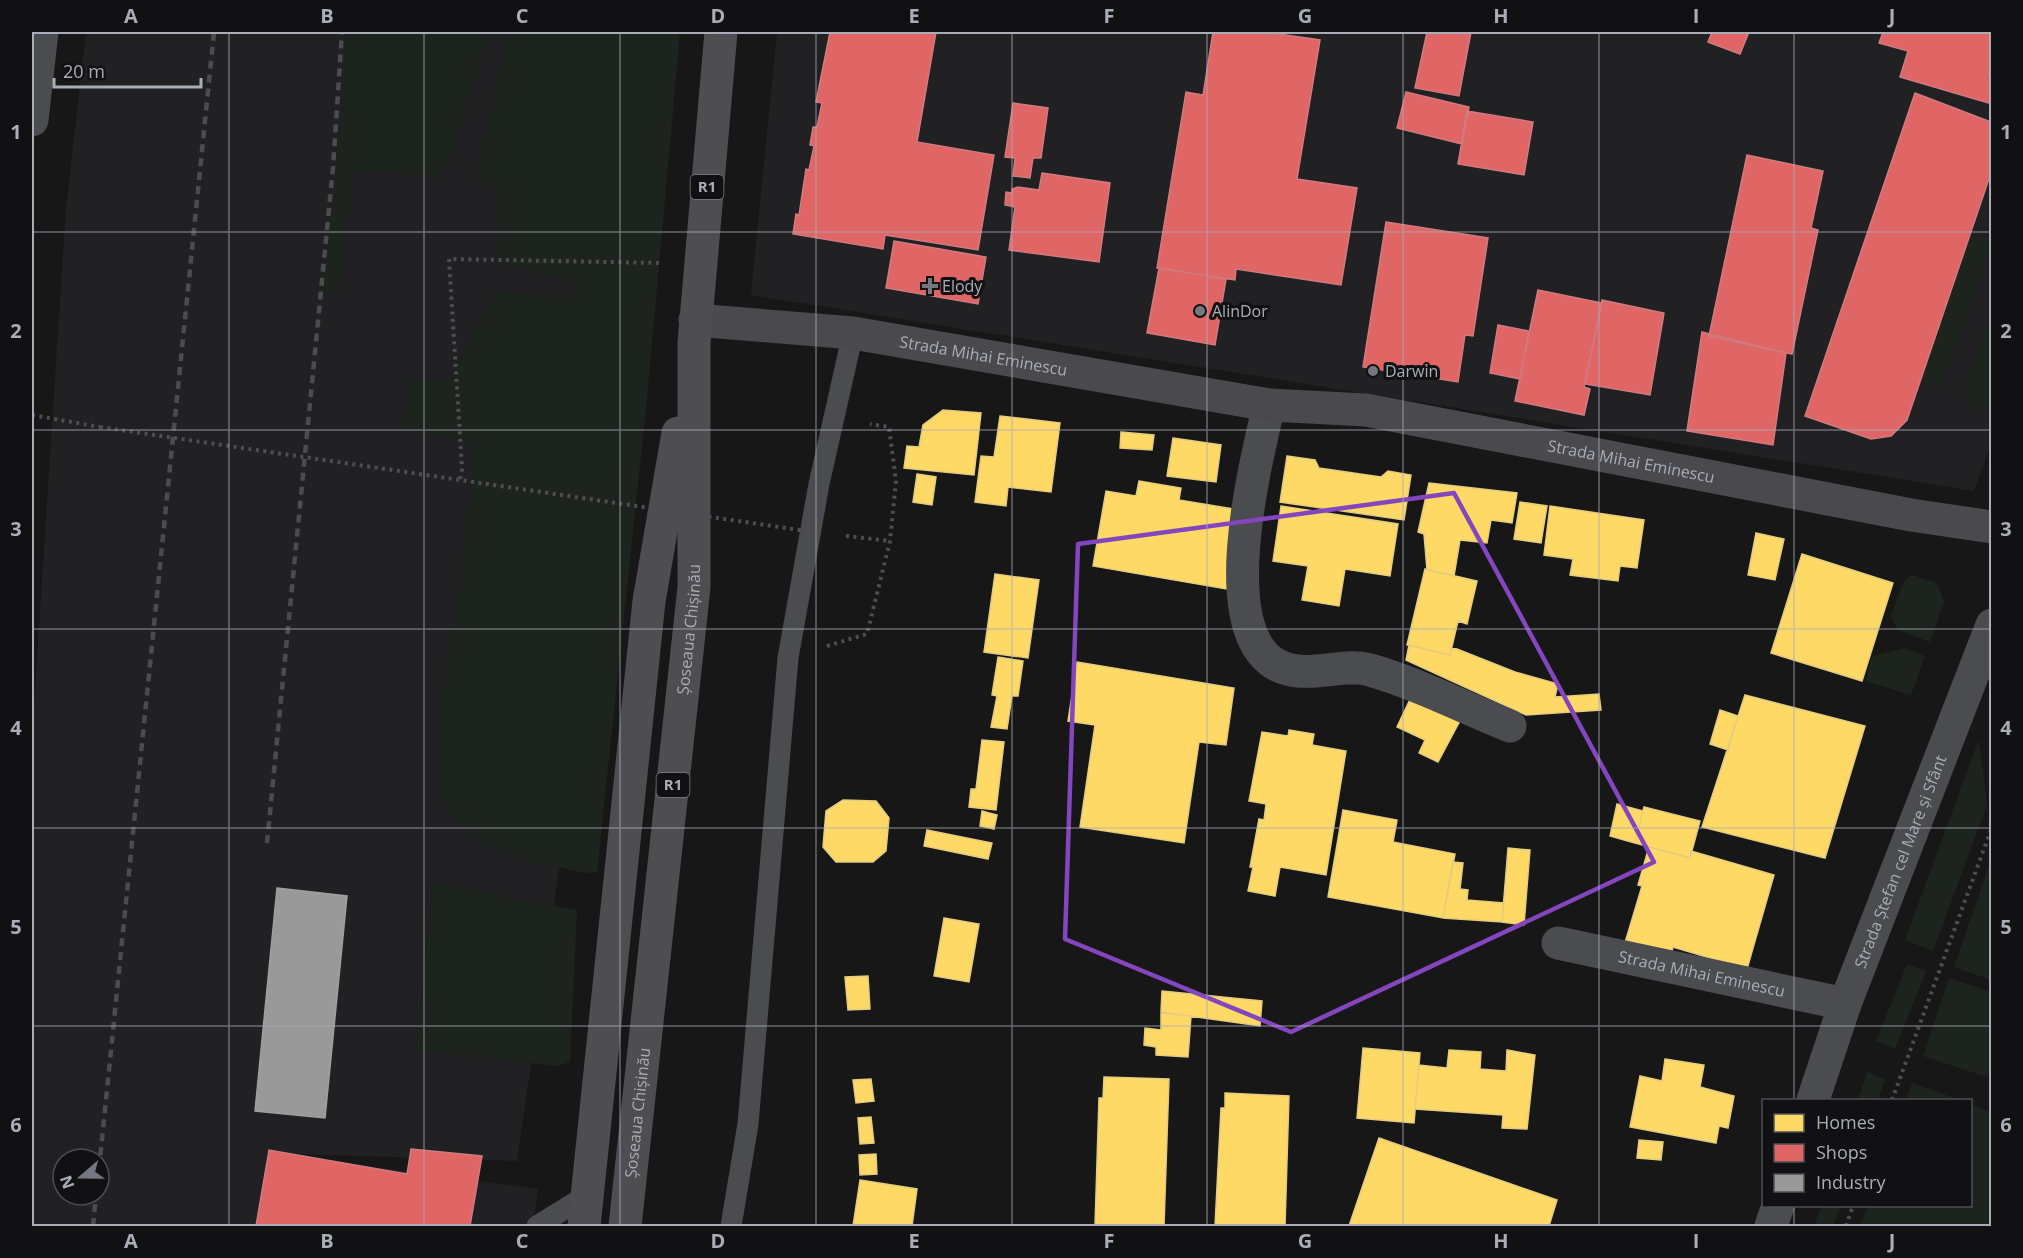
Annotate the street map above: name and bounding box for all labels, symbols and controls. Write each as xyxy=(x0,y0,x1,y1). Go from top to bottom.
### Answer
text: A xyxy=(124,2,138,29)
text: B xyxy=(320,2,334,29)
text: C xyxy=(516,2,529,29)
text: D xyxy=(711,2,725,29)
text: E xyxy=(908,2,920,29)
text: F xyxy=(1104,2,1114,29)
text: G xyxy=(1298,2,1312,29)
text: H xyxy=(1493,2,1509,29)
text: I xyxy=(1693,2,1699,29)
text: J xyxy=(1887,2,1895,29)
scale bar xyxy=(54,51,201,89)
text: 20 m xyxy=(63,59,105,83)
text: 1 xyxy=(10,118,22,145)
text: 1 xyxy=(2000,118,2012,145)
road number: R1 xyxy=(690,175,724,199)
place label: Elody xyxy=(942,275,983,297)
marker: Elody xyxy=(923,279,937,293)
place label: AlinDor xyxy=(1212,300,1268,322)
marker: AlinDor xyxy=(1193,304,1207,318)
text: 2 xyxy=(10,317,22,344)
text: 2 xyxy=(2000,317,2012,344)
street label: Strada Mihai Eminescu xyxy=(898,330,1069,381)
place label: Darwin xyxy=(1385,360,1438,382)
marker: Darwin xyxy=(1366,364,1380,378)
street label: Strada Mihai Eminescu xyxy=(1546,434,1717,488)
text: 3 xyxy=(10,515,22,542)
text: 3 xyxy=(2000,515,2012,542)
street label: Șoseaua Chișinău xyxy=(671,564,705,696)
text: 4 xyxy=(10,714,22,741)
text: 4 xyxy=(2000,714,2012,741)
street label: Strada Ștefan cel Mare și Sfânt xyxy=(1849,752,1952,971)
road number: R1 xyxy=(656,773,690,797)
text: 5 xyxy=(10,913,22,940)
text: 5 xyxy=(2000,913,2012,940)
street label: Strada Mihai Eminescu xyxy=(1616,945,1787,1002)
street label: Șoseaua Chișinău xyxy=(619,1046,655,1179)
legend xyxy=(1762,1099,1972,1207)
text: Homes xyxy=(1816,1110,1875,1134)
text: 6 xyxy=(10,1111,22,1138)
text: 6 xyxy=(2000,1111,2012,1138)
text: Shops xyxy=(1816,1140,1867,1164)
north arrow xyxy=(51,1147,111,1207)
text: Industry xyxy=(1816,1170,1886,1194)
text: N xyxy=(54,1172,79,1192)
text: A xyxy=(124,1227,138,1254)
text: B xyxy=(320,1227,334,1254)
text: C xyxy=(516,1227,529,1254)
text: D xyxy=(711,1227,725,1254)
text: E xyxy=(908,1227,920,1254)
text: F xyxy=(1104,1227,1114,1254)
text: G xyxy=(1298,1227,1312,1254)
text: H xyxy=(1493,1227,1509,1254)
text: I xyxy=(1693,1227,1699,1254)
text: J xyxy=(1887,1227,1895,1254)

